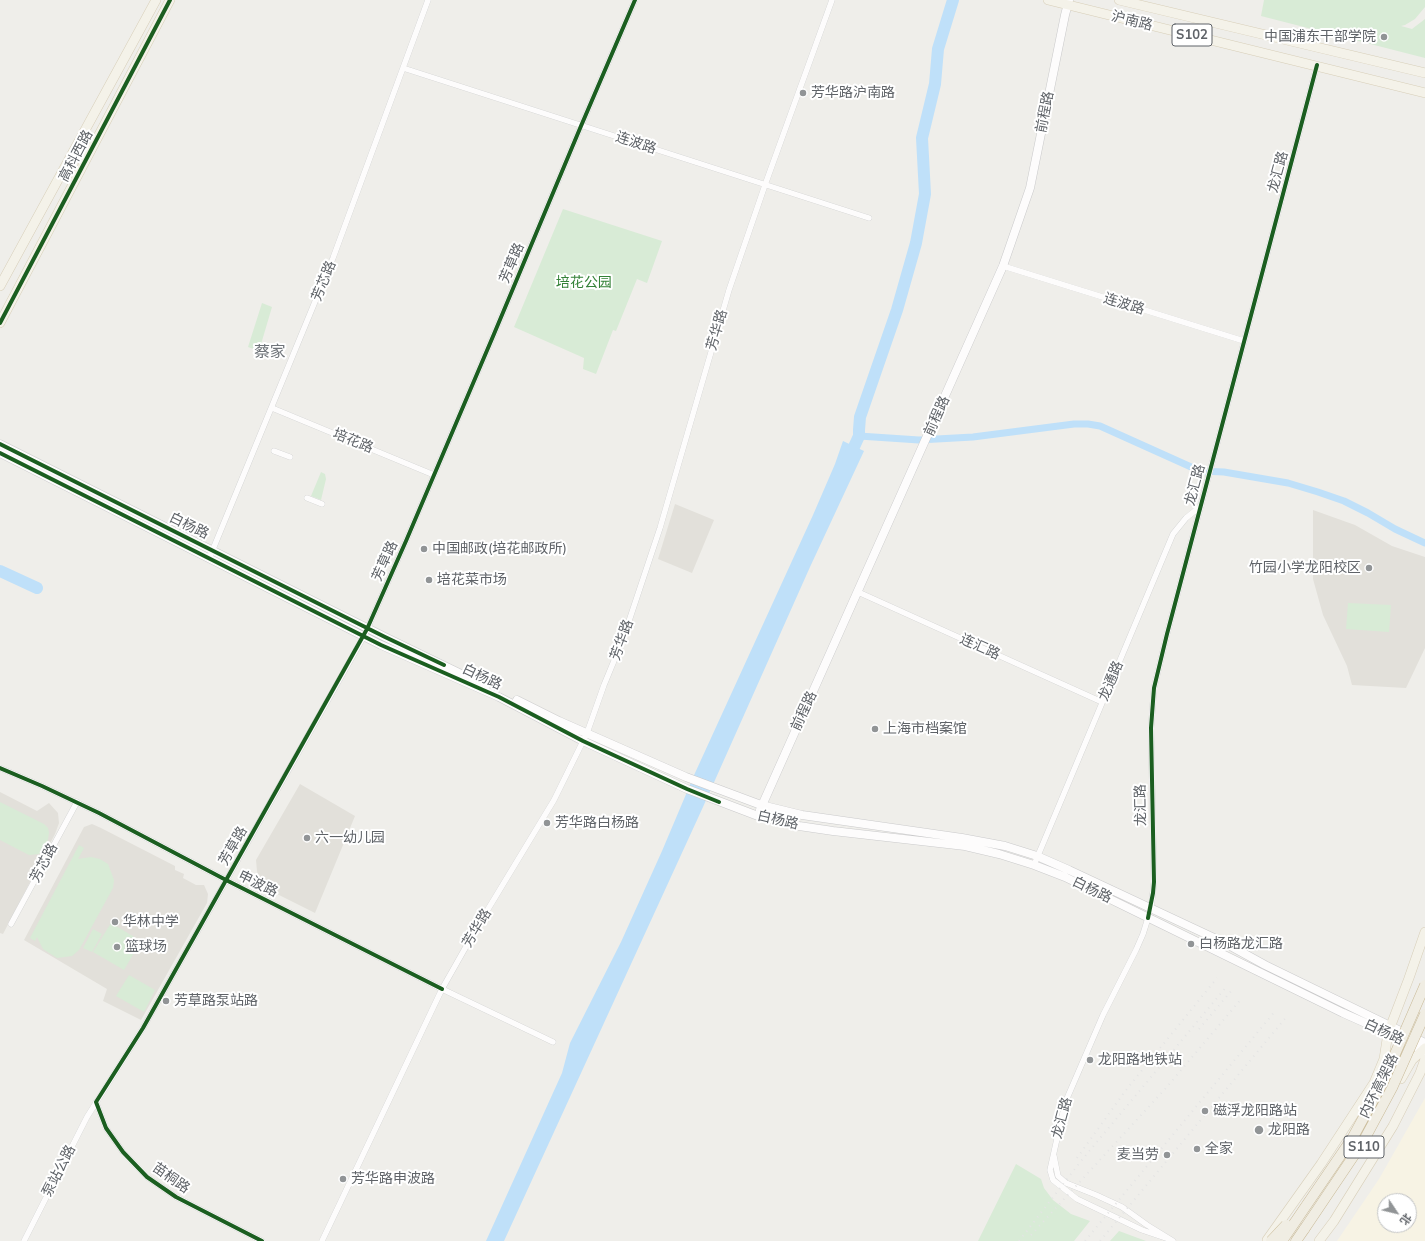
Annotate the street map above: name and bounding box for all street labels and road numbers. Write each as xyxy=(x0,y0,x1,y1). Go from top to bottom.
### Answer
street label: 沪南路 xyxy=(1110,8,1154,34)
road number: S102 xyxy=(1172,24,1212,46)
street label: 前程路 xyxy=(1033,90,1057,134)
street label: 高科西路 xyxy=(55,127,97,185)
street label: 连波路 xyxy=(613,129,659,157)
street label: 龙汇路 xyxy=(1264,150,1292,194)
street label: 芳草路 xyxy=(496,240,528,286)
street label: 芳芯路 xyxy=(308,258,340,304)
street label: 连波路 xyxy=(1101,290,1147,318)
street label: 芳华路 xyxy=(703,307,731,353)
street label: 前程路 xyxy=(921,393,953,439)
street label: 培花路 xyxy=(330,425,376,457)
street label: 龙汇路 xyxy=(1181,463,1209,507)
street label: 白杨路 xyxy=(166,509,212,543)
street label: 芳草路 xyxy=(369,538,401,584)
street label: 芳华路 xyxy=(607,617,637,663)
street label: 连汇路 xyxy=(957,631,1003,663)
street label: 龙通路 xyxy=(1095,658,1127,704)
street label: 白杨路 xyxy=(459,661,505,693)
street label: 前程路 xyxy=(788,688,820,734)
street label: 龙汇路 xyxy=(1132,784,1150,826)
street label: 白杨路 xyxy=(756,807,800,833)
street label: 芳草路 xyxy=(215,824,251,868)
street label: 芳芯路 xyxy=(27,841,61,885)
street label: 申波路 xyxy=(235,867,281,901)
street label: 白杨路 xyxy=(1069,873,1115,907)
street label: 芳华路 xyxy=(459,906,495,950)
street label: 白杨路 xyxy=(1361,1016,1407,1048)
street label: 内环高架路 xyxy=(1356,1051,1402,1121)
street label: 龙汇路 xyxy=(1048,1096,1076,1140)
road number: S110 xyxy=(1344,1136,1384,1158)
street label: 泵站公路 xyxy=(39,1142,79,1200)
street label: 苗桐路 xyxy=(149,1159,193,1197)

